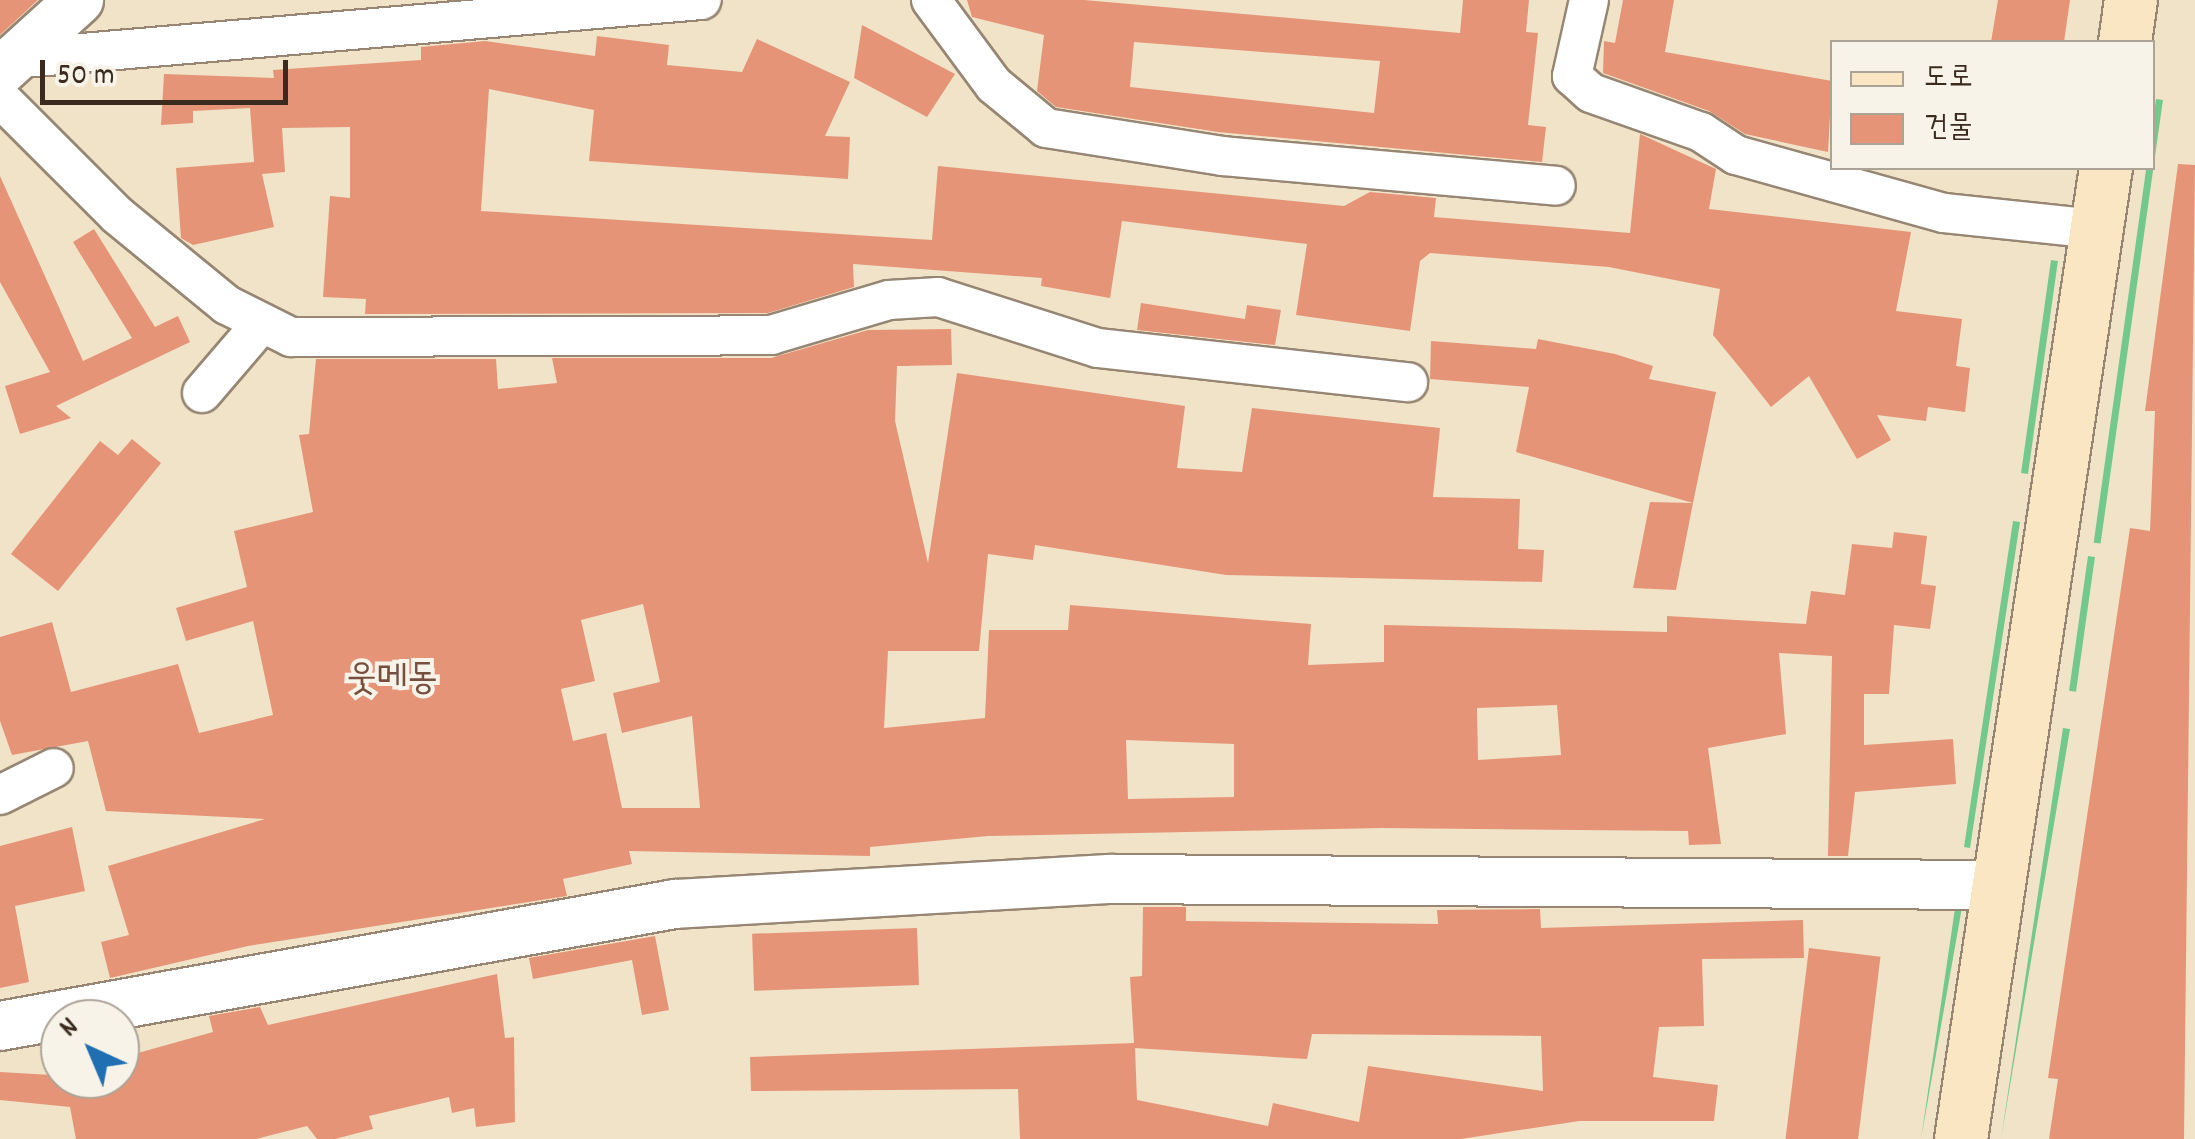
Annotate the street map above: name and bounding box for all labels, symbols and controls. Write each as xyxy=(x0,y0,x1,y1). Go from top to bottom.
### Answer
scale bar xyxy=(45,40,292,102)
legend xyxy=(1830,40,2155,170)
text: 50 m xyxy=(57,56,115,99)
text: 도로 xyxy=(1924,58,1972,101)
text: 건물 xyxy=(1924,108,1972,151)
district label: 웃메동 xyxy=(346,658,438,704)
north arrow xyxy=(40,999,140,1099)
text: N xyxy=(52,1010,89,1048)

